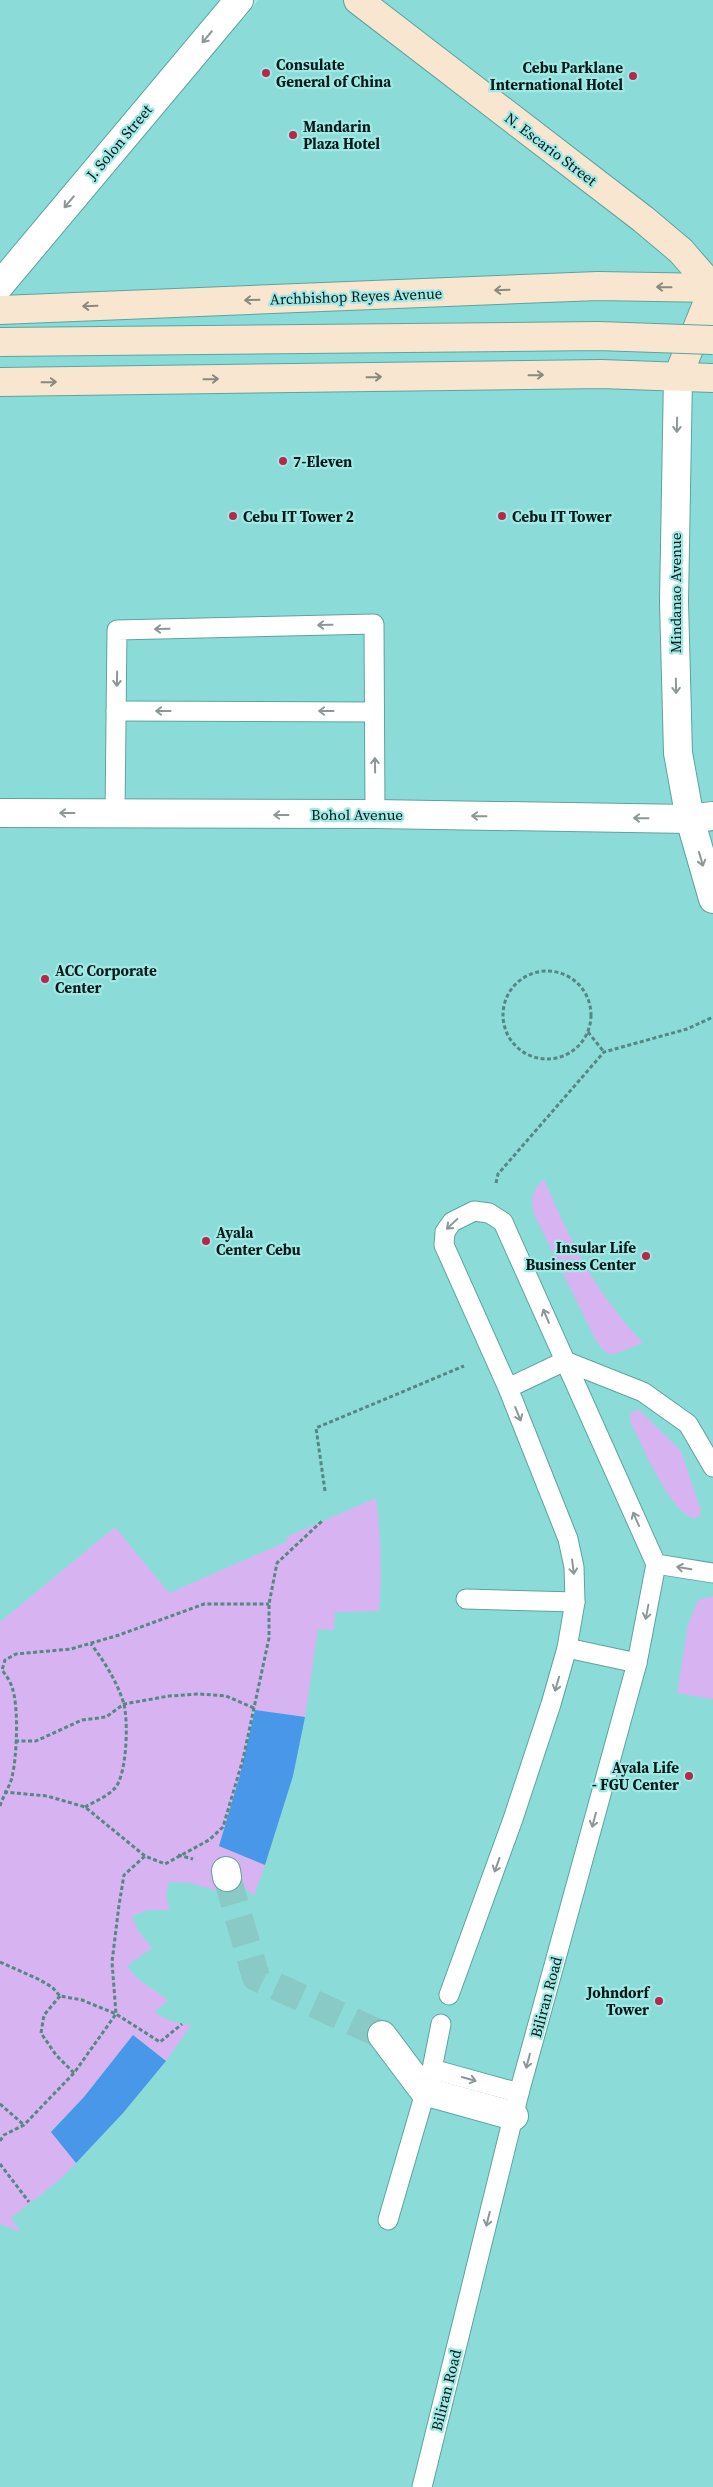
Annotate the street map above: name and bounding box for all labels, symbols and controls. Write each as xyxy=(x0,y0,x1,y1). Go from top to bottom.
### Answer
one-way arrow xyxy=(202,31,213,44)
place label: Consulate General of China xyxy=(276,54,392,92)
place label: Cebu Parklane International Hotel xyxy=(490,57,623,95)
marker: Consulate General of China xyxy=(260,67,272,79)
marker: Cebu Parklane International Hotel xyxy=(627,70,639,82)
street label: J. Solon Street xyxy=(81,100,157,185)
street label: N. Escario Street xyxy=(501,107,601,191)
place label: Mandarin Plaza Hotel xyxy=(303,116,380,154)
marker: Mandarin Plaza Hotel xyxy=(287,129,299,141)
one-way arrow xyxy=(64,195,75,208)
street label: Archbishop Reyes Avenue xyxy=(269,282,443,310)
one-way arrow xyxy=(657,282,673,292)
one-way arrow xyxy=(494,285,510,294)
one-way arrow xyxy=(244,295,260,304)
one-way arrow xyxy=(82,302,98,311)
one-way arrow xyxy=(528,370,544,380)
one-way arrow xyxy=(365,372,381,382)
one-way arrow xyxy=(202,374,219,384)
one-way arrow xyxy=(40,377,56,387)
one-way arrow xyxy=(672,417,681,433)
place label: 7-Eleven xyxy=(293,451,352,472)
marker: 7-Eleven xyxy=(277,455,289,467)
place label: Cebu IT Tower 2 xyxy=(243,506,354,527)
place label: Cebu IT Tower xyxy=(512,506,612,527)
marker: Cebu IT Tower 2 xyxy=(227,510,239,522)
marker: Cebu IT Tower xyxy=(496,510,508,522)
street label: Mindanao Avenue xyxy=(665,532,686,653)
one-way arrow xyxy=(317,620,334,630)
one-way arrow xyxy=(155,624,171,634)
one-way arrow xyxy=(112,670,122,686)
one-way arrow xyxy=(672,677,681,693)
one-way arrow xyxy=(155,706,172,716)
one-way arrow xyxy=(318,706,334,716)
one-way arrow xyxy=(370,757,380,774)
street label: Bohol Avenue xyxy=(311,804,403,825)
one-way arrow xyxy=(59,808,75,818)
one-way arrow xyxy=(273,810,290,820)
one-way arrow xyxy=(471,811,487,821)
one-way arrow xyxy=(633,813,650,823)
one-way arrow xyxy=(697,850,707,866)
place label: ACC Corporate Center xyxy=(55,960,157,998)
marker: ACC Corporate Center xyxy=(39,973,51,985)
one-way arrow xyxy=(446,1218,459,1230)
place label: Ayala Center Cebu xyxy=(216,1222,301,1260)
marker: Ayala Center Cebu xyxy=(200,1235,212,1247)
place label: Insular Life Business Center xyxy=(525,1237,636,1275)
marker: Insular Life Business Center xyxy=(640,1250,652,1262)
one-way arrow xyxy=(540,1309,549,1324)
one-way arrow xyxy=(514,1406,524,1421)
one-way arrow xyxy=(630,1512,640,1527)
one-way arrow xyxy=(568,1558,578,1574)
one-way arrow xyxy=(677,1563,693,1573)
one-way arrow xyxy=(641,1603,651,1619)
one-way arrow xyxy=(551,1675,561,1691)
place label: Ayala Life - FGU Center xyxy=(592,1757,679,1795)
marker: Ayala Life - FGU Center xyxy=(683,1770,695,1782)
one-way arrow xyxy=(589,1812,598,1828)
one-way arrow xyxy=(492,1856,501,1872)
street label: Biliran Road xyxy=(525,1954,567,2040)
place label: Johndorf Tower xyxy=(586,1982,651,2020)
marker: Johndorf Tower xyxy=(653,1995,665,2007)
one-way arrow xyxy=(523,2053,532,2069)
one-way arrow xyxy=(461,2075,477,2084)
one-way arrow xyxy=(483,2210,492,2226)
street label: Biliran Road xyxy=(426,2347,466,2433)

